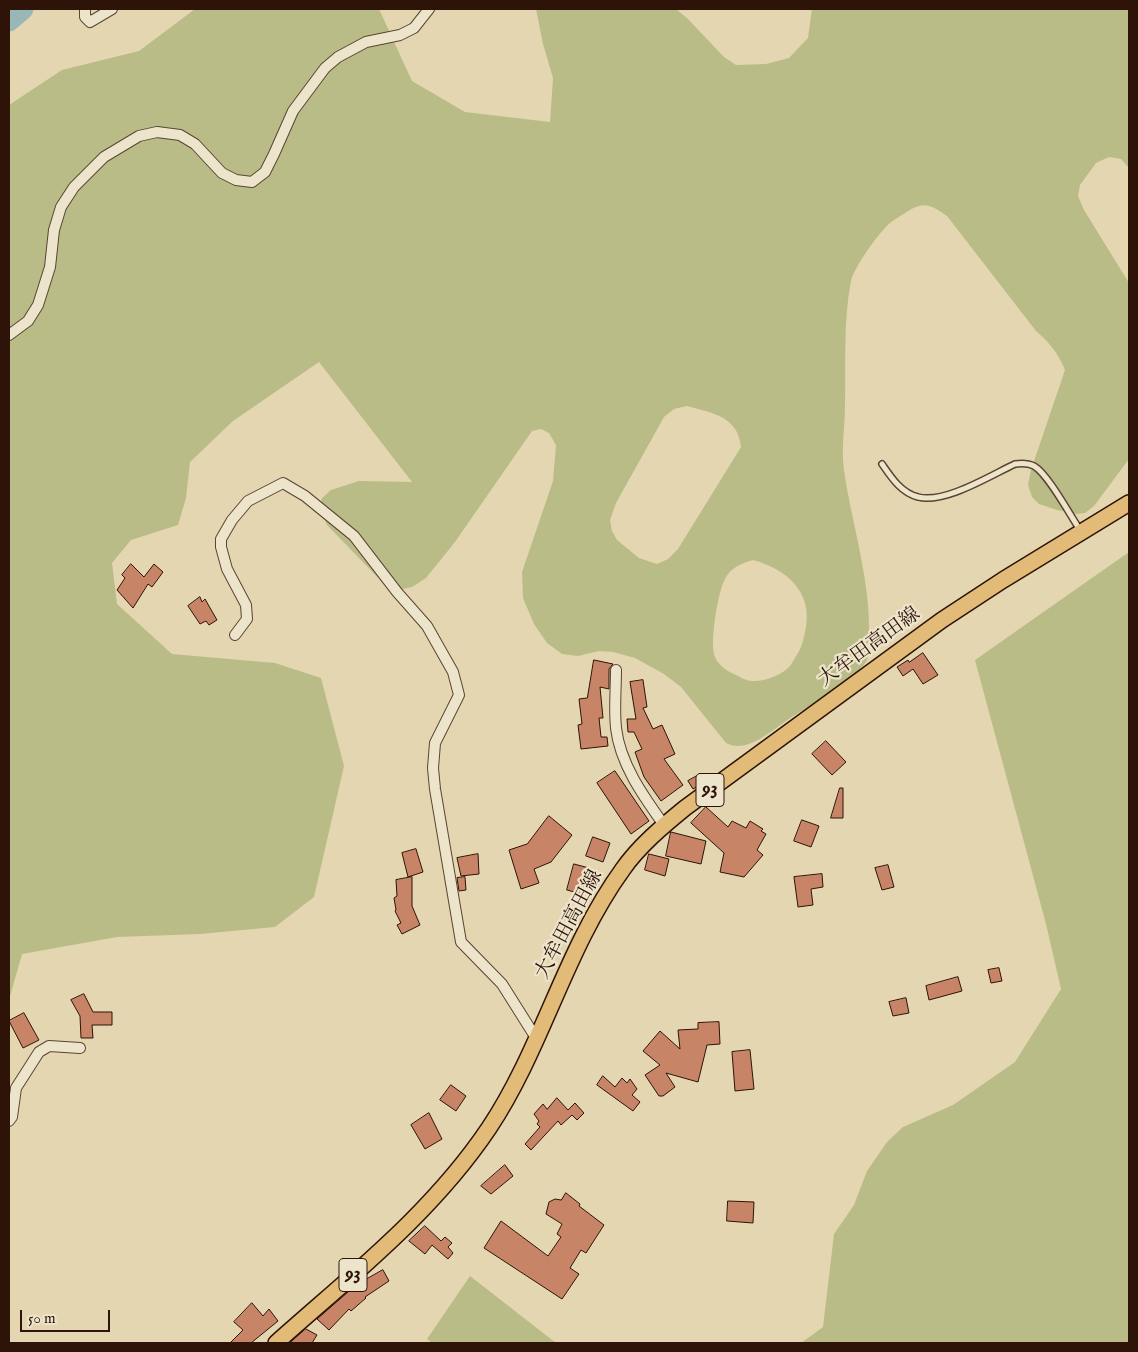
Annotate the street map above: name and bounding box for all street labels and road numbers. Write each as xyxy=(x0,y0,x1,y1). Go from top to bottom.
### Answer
street label: 大牟田高田線 xyxy=(814,603,926,693)
road number: 93 xyxy=(696,774,724,806)
street label: 大牟田高田線 xyxy=(531,866,609,984)
road number: 93 xyxy=(339,1258,367,1292)

